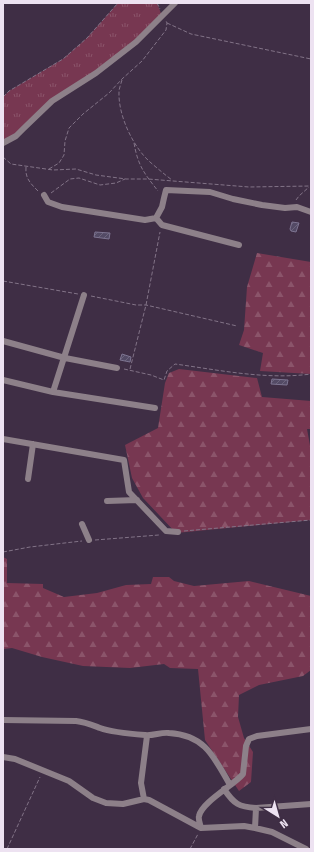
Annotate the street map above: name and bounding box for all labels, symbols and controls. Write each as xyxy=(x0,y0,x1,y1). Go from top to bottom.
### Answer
north arrow xyxy=(258,796,298,836)
text: N xyxy=(277,816,290,831)

